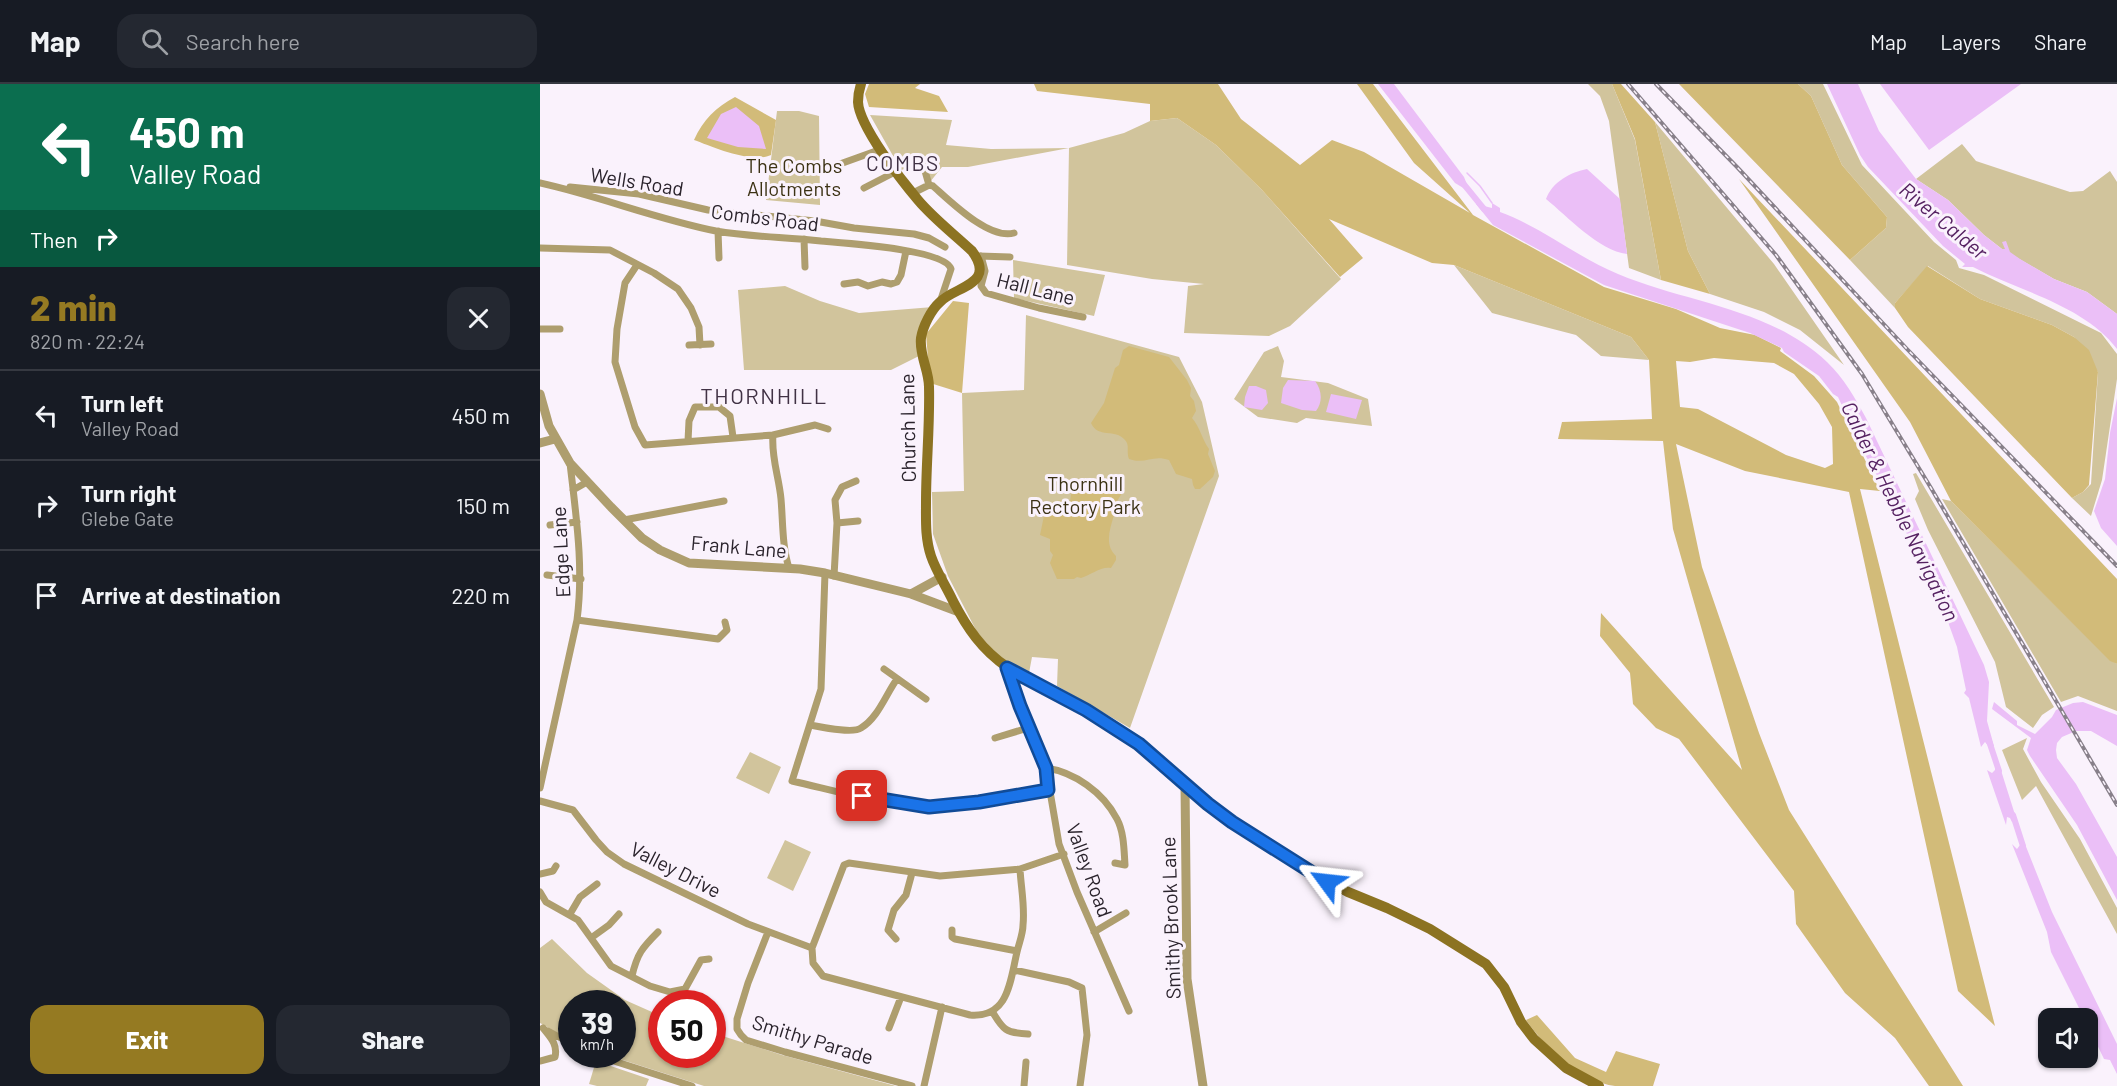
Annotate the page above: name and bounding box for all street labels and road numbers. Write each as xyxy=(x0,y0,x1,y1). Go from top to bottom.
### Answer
street label: Wells Road xyxy=(589,162,685,200)
street label: Combs Road xyxy=(710,198,820,236)
street label: Hall Lane xyxy=(995,267,1077,309)
street label: Church Lane xyxy=(894,373,920,483)
street label: Edge Lane xyxy=(546,506,574,598)
street label: Frank Lane xyxy=(690,530,788,562)
street label: Valley Road xyxy=(1062,820,1118,920)
street label: Valley Drive xyxy=(627,836,725,902)
street label: Smithy Brook Lane xyxy=(1155,836,1185,1000)
street label: Smithy Parade xyxy=(749,1009,877,1069)

